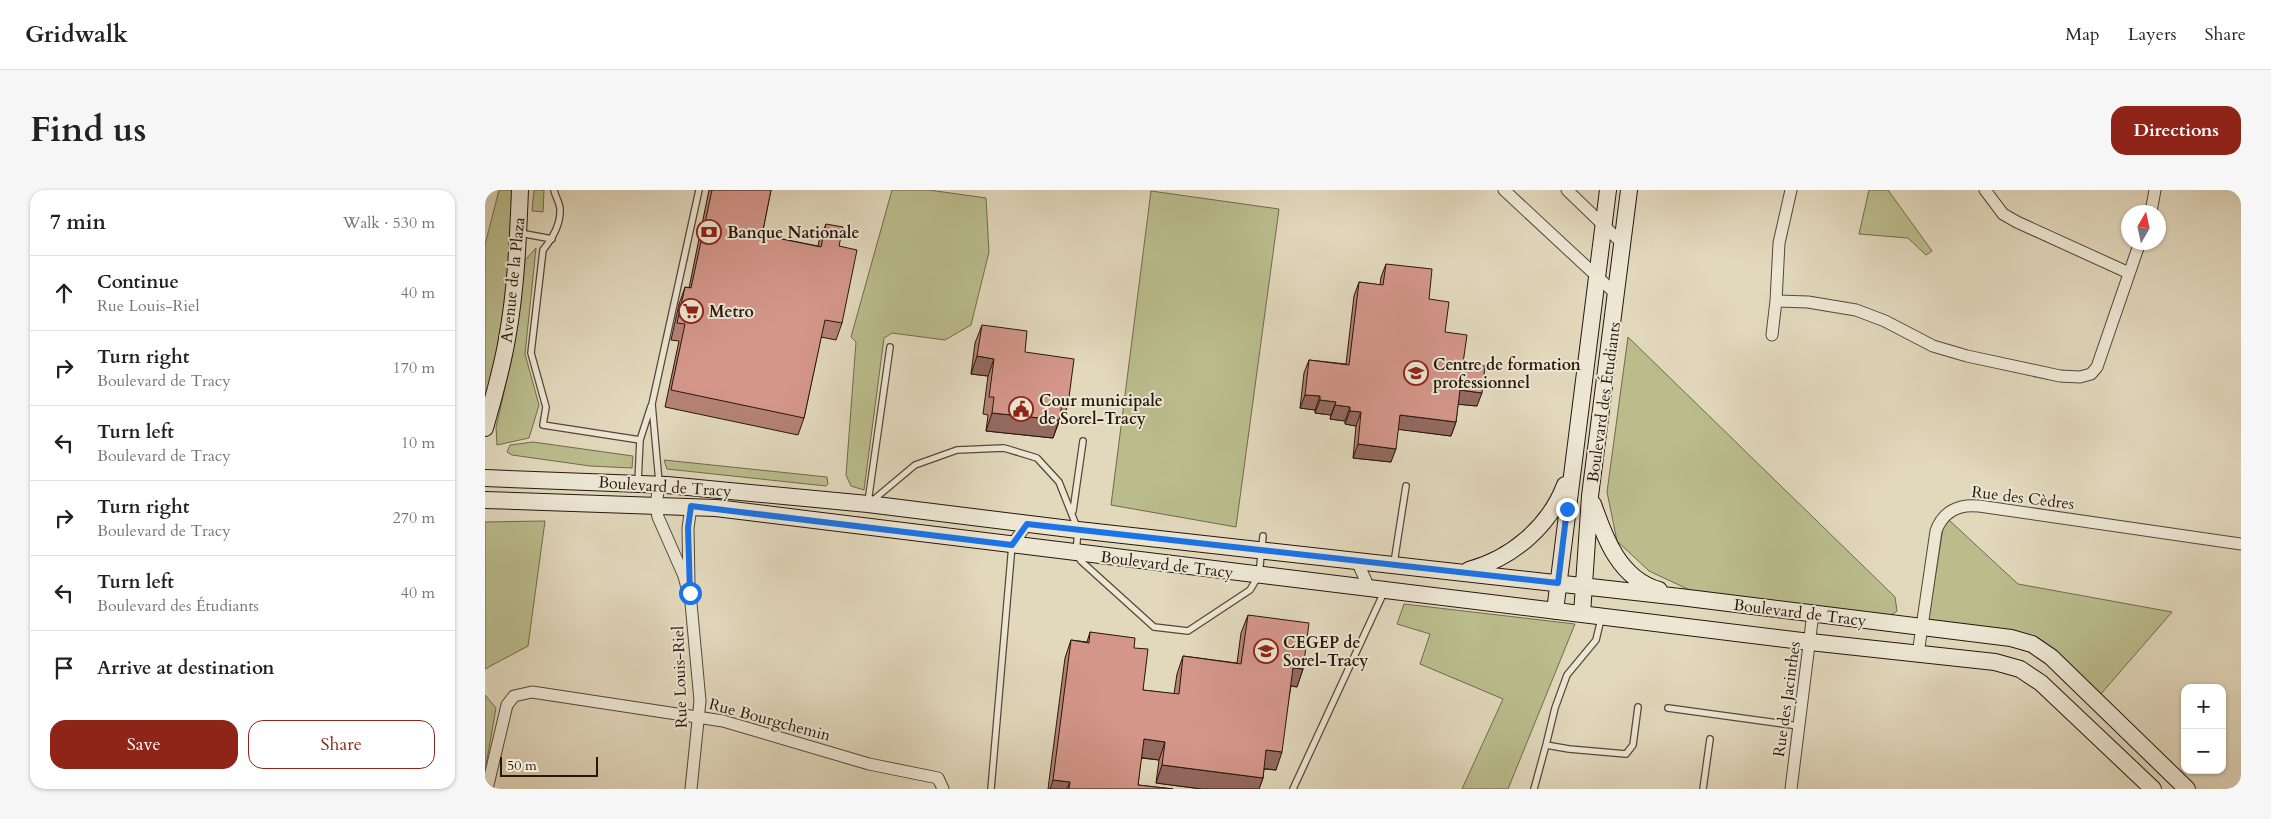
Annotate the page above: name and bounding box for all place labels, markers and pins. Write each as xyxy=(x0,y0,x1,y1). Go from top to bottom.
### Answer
bank icon: Banque Nationale xyxy=(696,219,722,245)
place label: Banque Nationale xyxy=(727,222,860,244)
supermarket icon: Metro xyxy=(678,298,704,324)
place label: Metro xyxy=(709,301,754,323)
place label: Centre de formation professionnel xyxy=(1433,354,1581,394)
school or university icon: Centre de formation professionnel xyxy=(1403,360,1429,386)
place label: Cour municipale de Sorel-Tracy xyxy=(1039,390,1163,430)
public building icon: Cour municipale de Sorel-Tracy xyxy=(1008,396,1034,422)
place label: CEGEP de Sorel-Tracy xyxy=(1283,632,1368,672)
school or university icon: CEGEP de Sorel-Tracy xyxy=(1253,638,1279,664)

